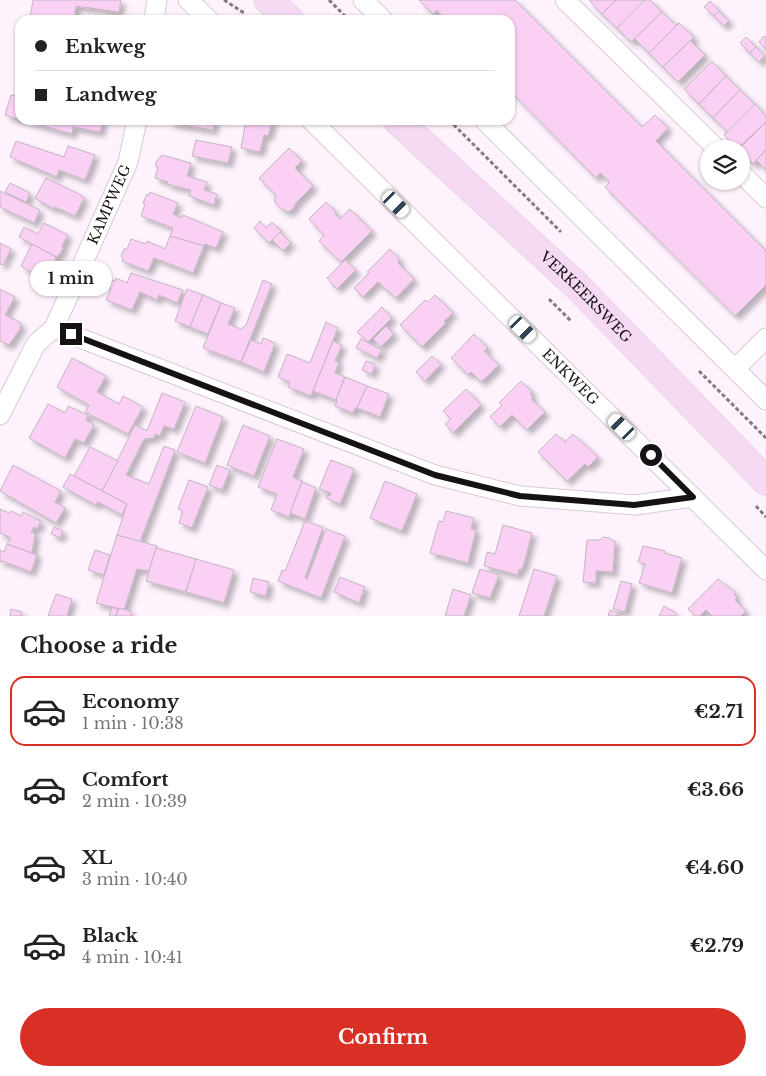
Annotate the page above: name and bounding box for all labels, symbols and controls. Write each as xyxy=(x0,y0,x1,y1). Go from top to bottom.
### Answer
text: Enkweg xyxy=(65,35,145,58)
text: Landweg xyxy=(65,83,156,106)
map controls xyxy=(700,140,750,190)
button: layers xyxy=(700,140,750,190)
street label: KAMPWEG xyxy=(83,162,135,247)
car xyxy=(380,188,411,220)
street label: VERKEERSWEG xyxy=(536,247,636,346)
callout: 1 min xyxy=(30,262,112,296)
text: 1 min xyxy=(48,268,94,288)
car xyxy=(507,313,538,345)
route end xyxy=(60,323,82,345)
street label: ENKWEG xyxy=(538,345,603,409)
car xyxy=(605,411,638,443)
route start xyxy=(640,444,662,466)
text: Choose a ride xyxy=(20,632,177,659)
icon: car xyxy=(22,689,67,734)
text: Economy xyxy=(82,690,179,713)
text: €2.71 xyxy=(694,700,744,723)
text: 1 min · 10:38 xyxy=(82,713,184,733)
icon: car xyxy=(22,767,67,812)
text: Comfort xyxy=(82,768,169,791)
text: €3.66 xyxy=(687,778,744,801)
text: 2 min · 10:39 xyxy=(82,791,187,811)
icon: car xyxy=(22,845,67,890)
text: XL xyxy=(82,846,112,869)
text: €4.60 xyxy=(685,856,744,879)
text: 3 min · 10:40 xyxy=(82,869,188,889)
icon: car xyxy=(22,923,67,968)
text: Black xyxy=(82,924,138,947)
text: €2.79 xyxy=(690,934,744,957)
text: 4 min · 10:41 xyxy=(82,947,183,967)
button: Confirm xyxy=(20,1008,746,1066)

